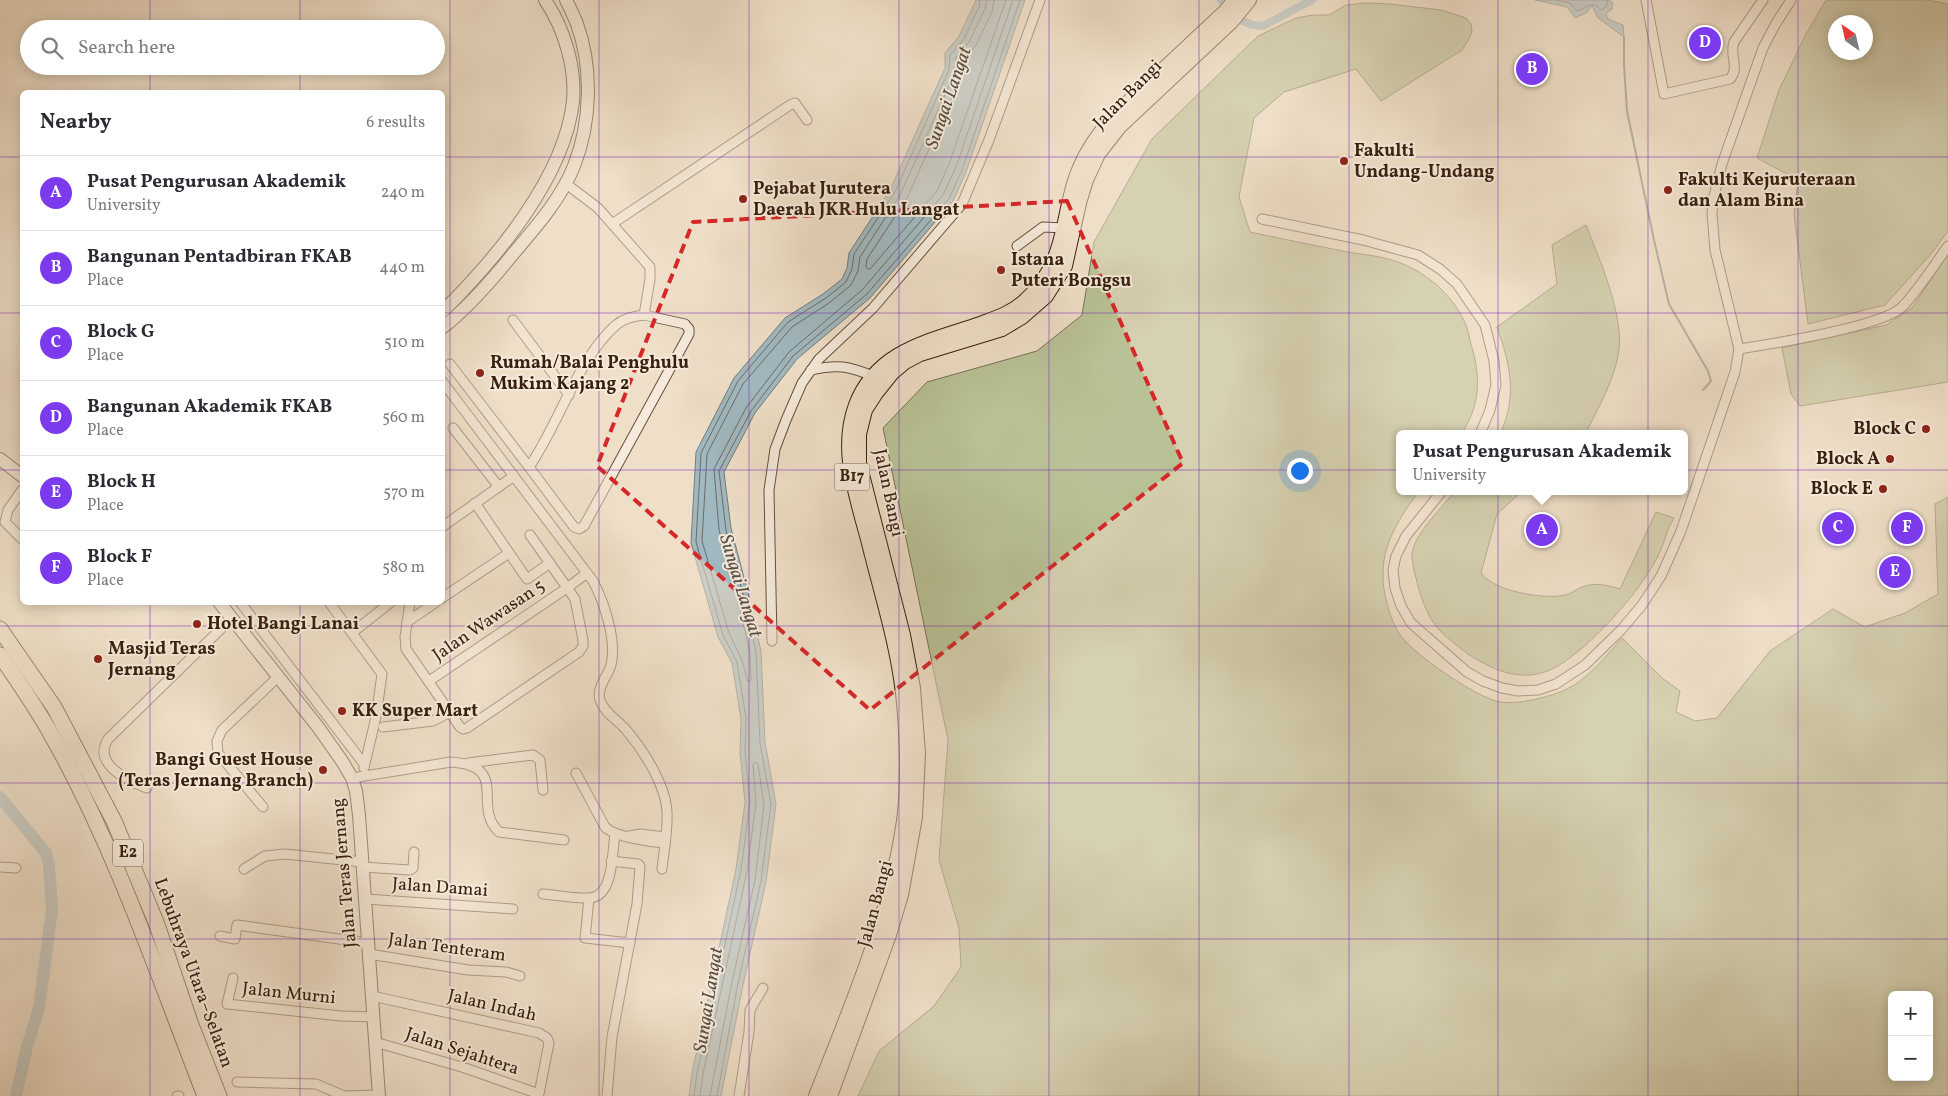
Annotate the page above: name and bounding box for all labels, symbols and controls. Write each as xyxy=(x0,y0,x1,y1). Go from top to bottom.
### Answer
north arrow xyxy=(1828,15,1873,60)
search box xyxy=(20,20,445,75)
pin: D xyxy=(1689,24,1721,62)
icon: search xyxy=(38,34,66,62)
text: Search here xyxy=(78,35,175,61)
water label: Sungai Langat xyxy=(919,43,979,153)
pin: B xyxy=(1516,50,1548,88)
street label: Jalan Bangi xyxy=(1088,55,1168,135)
text: Nearby xyxy=(40,108,111,137)
text: 6 results xyxy=(366,112,425,134)
place label: Fakulti Undang-Undang xyxy=(1354,139,1495,185)
marker: Fakulti Undang-Undang xyxy=(1338,155,1350,167)
place label: Fakulti Kejuruteraan dan Alam Bina xyxy=(1678,168,1856,214)
text: Pusat Pengurusan Akademik xyxy=(87,169,346,195)
place label: Pejabat Jurutera Daerah JKR Hulu Langat xyxy=(753,177,959,223)
text: A xyxy=(50,182,62,204)
text: 240 m xyxy=(381,182,425,204)
marker: Fakulti Kejuruteraan dan Alam Bina xyxy=(1662,184,1674,196)
marker: Pejabat Jurutera Daerah JKR Hulu Langat xyxy=(737,193,749,205)
text: University xyxy=(87,195,161,217)
text: Bangunan Pentadbiran FKAB xyxy=(87,244,352,270)
place label: Istana Puteri Bongsu xyxy=(1011,248,1131,294)
text: B xyxy=(51,257,61,279)
text: 440 m xyxy=(379,257,425,279)
marker: Istana Puteri Bongsu xyxy=(995,264,1007,276)
text: Place xyxy=(87,270,124,292)
text: Block G xyxy=(87,319,155,345)
text: C xyxy=(51,332,61,354)
text: 510 m xyxy=(384,332,425,354)
text: Place xyxy=(87,345,124,367)
place label: Rumah/Balai Penghulu Mukim Kajang 2 xyxy=(490,351,689,397)
marker: Rumah/Balai Penghulu Mukim Kajang 2 xyxy=(474,367,486,379)
text: Bangunan Akademik FKAB xyxy=(87,394,332,420)
text: D xyxy=(50,407,62,429)
text: 560 m xyxy=(382,407,425,429)
place label: Block C xyxy=(1853,417,1916,442)
text: Place xyxy=(87,420,124,442)
marker: Block C xyxy=(1920,423,1932,435)
popup xyxy=(1396,430,1688,495)
text: Pusat Pengurusan Akademik xyxy=(1413,439,1671,465)
street label: Jalan Bangi xyxy=(867,447,909,539)
place label: Block A xyxy=(1816,447,1880,472)
marker: Block A xyxy=(1884,453,1896,465)
your location xyxy=(1287,458,1313,484)
road number: B17 xyxy=(834,464,870,491)
text: University xyxy=(1413,465,1486,487)
text: Block H xyxy=(87,469,156,495)
place label: Block E xyxy=(1811,477,1873,502)
text: E xyxy=(51,482,61,504)
text: 570 m xyxy=(383,482,425,504)
marker: Block E xyxy=(1877,483,1889,495)
text: Place xyxy=(87,495,124,517)
pin: C xyxy=(1822,509,1854,547)
pin: F xyxy=(1891,509,1923,547)
pin: A xyxy=(1526,511,1558,549)
water label: Sungai Langat xyxy=(712,531,768,642)
text: Block F xyxy=(87,544,152,570)
pin: E xyxy=(1879,553,1911,591)
text: F xyxy=(51,557,61,579)
text: 580 m xyxy=(382,557,425,579)
text: Place xyxy=(87,570,124,592)
street label: Jalan Wawasan 5 xyxy=(428,574,550,668)
place label: Hotel Bangi Lanai xyxy=(207,612,359,637)
marker: Hotel Bangi Lanai xyxy=(191,618,203,630)
place label: Masjid Teras Jernang xyxy=(107,637,216,683)
marker: Masjid Teras Jernang xyxy=(92,653,104,665)
place label: KK Super Mart xyxy=(352,699,478,724)
marker: KK Super Mart xyxy=(336,705,348,717)
place label: Bangi Guest House (Teras Jernang Branch) xyxy=(118,748,313,794)
marker: Bangi Guest House (Teras Jernang Branch) xyxy=(317,764,329,776)
street label: Jalan Teras Jernang xyxy=(326,797,364,949)
road number: E2 xyxy=(113,840,143,866)
street label: Jalan Bangi xyxy=(852,858,900,950)
street label: Jalan Damai xyxy=(391,872,489,904)
street label: Lebuhraya Utara–Selatan xyxy=(147,875,239,1072)
street label: Jalan Tenteram xyxy=(386,927,508,969)
water label: Sungai Langat xyxy=(688,945,730,1055)
street label: Jalan Murni xyxy=(241,977,337,1011)
street label: Jalan Indah xyxy=(445,984,539,1028)
map controls xyxy=(1888,991,1933,1081)
button: + xyxy=(1888,991,1933,1036)
street label: Jalan Sejahtera xyxy=(402,1022,522,1082)
button: − xyxy=(1888,1036,1933,1081)

